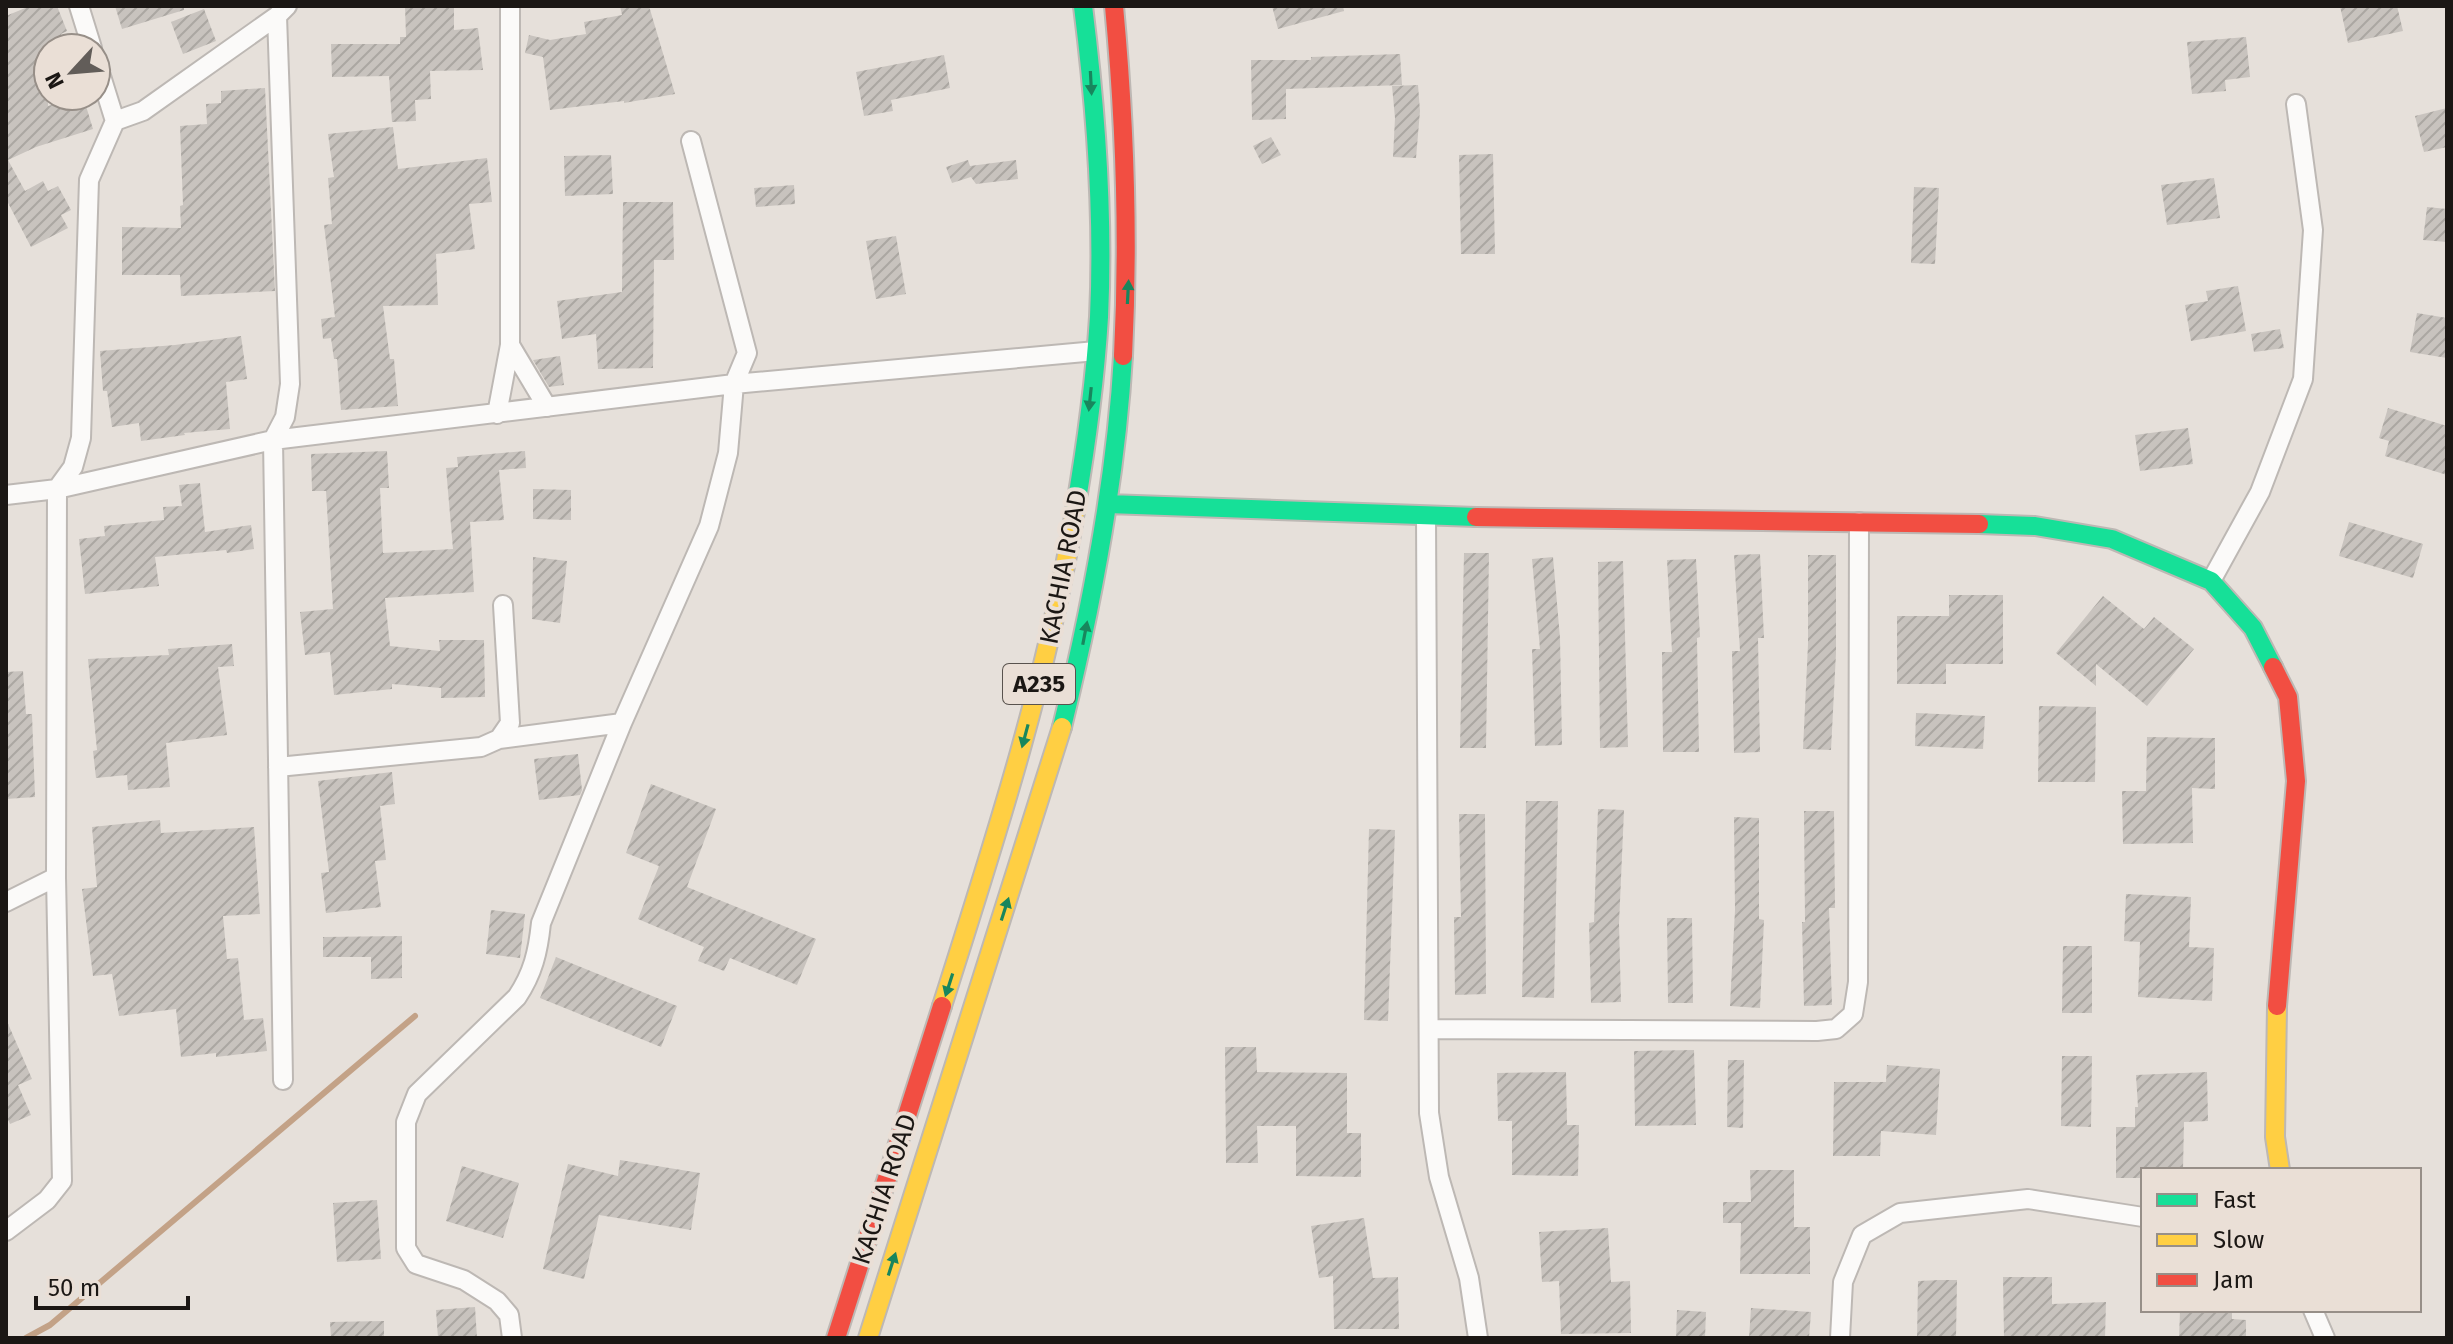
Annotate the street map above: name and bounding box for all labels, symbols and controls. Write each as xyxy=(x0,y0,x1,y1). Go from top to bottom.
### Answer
north arrow xyxy=(32,32,112,112)
text: N xyxy=(39,68,70,93)
one-way arrow xyxy=(1085,71,1098,96)
one-way arrow xyxy=(1122,279,1135,304)
one-way arrow xyxy=(1084,387,1097,412)
street label: KACHIA ROAD xyxy=(1033,487,1094,647)
one-way arrow xyxy=(1079,620,1092,645)
road number: A235 xyxy=(1003,664,1075,704)
one-way arrow xyxy=(1018,725,1031,749)
one-way arrow xyxy=(999,897,1012,921)
one-way arrow xyxy=(942,973,955,997)
street label: KACHIA ROAD xyxy=(846,1110,923,1268)
legend xyxy=(2141,1168,2421,1312)
text: Fast xyxy=(2213,1186,2256,1214)
text: Slow xyxy=(2213,1226,2264,1254)
one-way arrow xyxy=(886,1251,899,1275)
scale bar xyxy=(36,1260,188,1310)
text: Jam xyxy=(2213,1266,2254,1294)
text: 50 m xyxy=(48,1274,100,1302)

